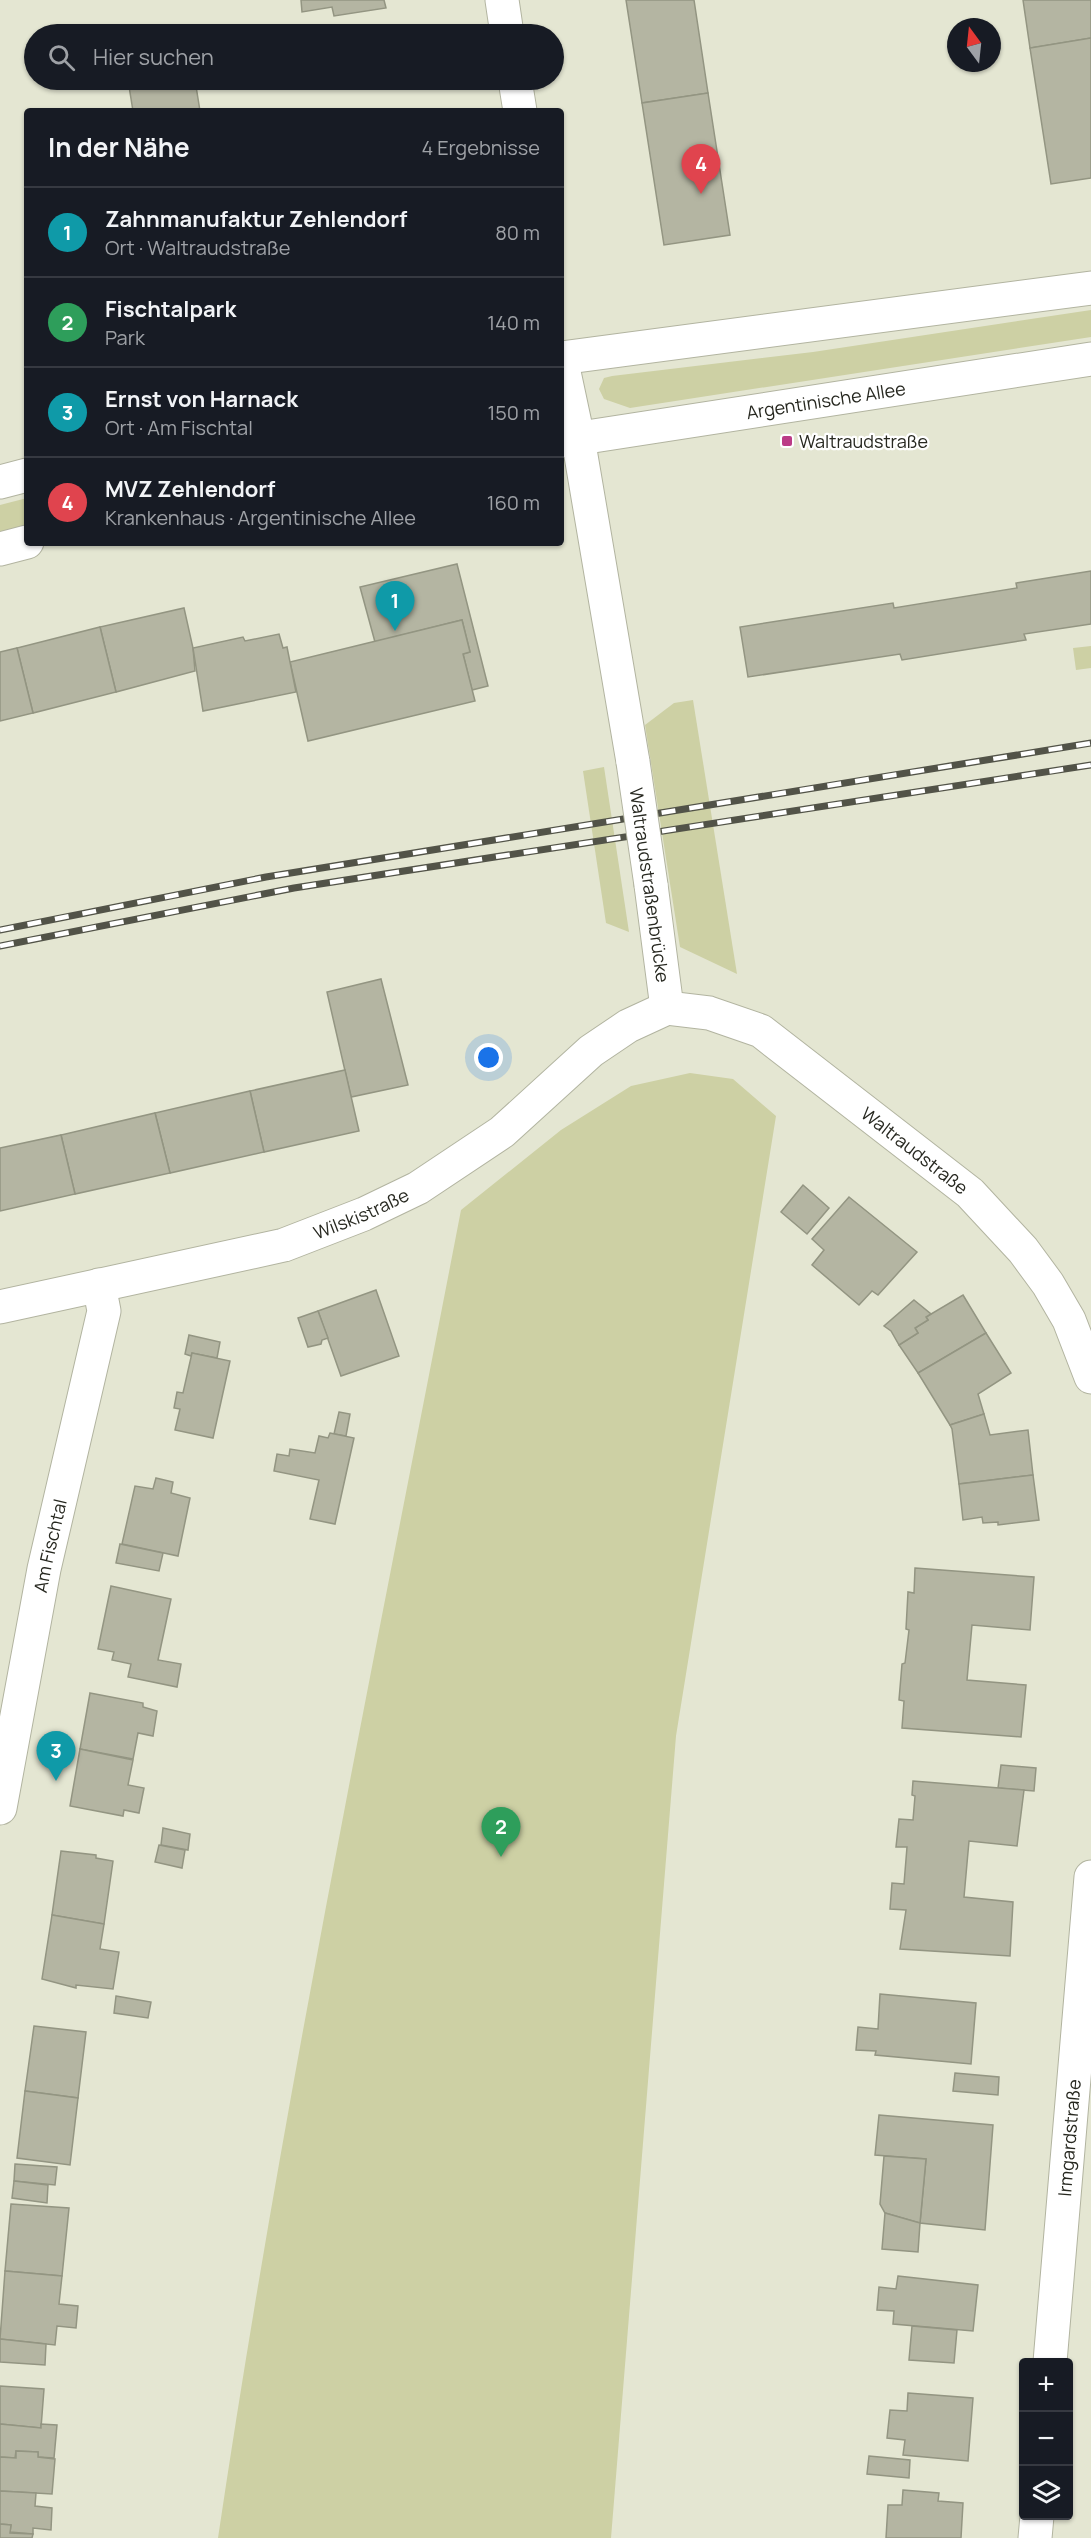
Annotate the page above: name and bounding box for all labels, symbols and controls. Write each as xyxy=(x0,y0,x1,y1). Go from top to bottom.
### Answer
north arrow xyxy=(947,18,1001,72)
search box xyxy=(24,24,564,90)
icon: search xyxy=(45,41,78,74)
text: Hier suchen xyxy=(93,42,214,72)
text: In der Nähe xyxy=(48,129,190,165)
text: 4 Ergebnisse xyxy=(421,134,540,161)
pin: 4 xyxy=(682,144,720,194)
text: Zahnmanufaktur Zehlendorf xyxy=(105,204,407,234)
text: 1 xyxy=(63,219,72,246)
text: 80 m xyxy=(495,219,540,246)
text: Ort · Waltraudstraße xyxy=(105,234,291,261)
text: Fischtalpark xyxy=(105,294,236,324)
text: 2 xyxy=(62,309,73,336)
text: 140 m xyxy=(487,309,540,336)
text: Park xyxy=(105,324,145,351)
street label: Argentinische Allee xyxy=(745,376,907,424)
text: Ernst von Harnack xyxy=(105,384,298,414)
text: 3 xyxy=(62,399,73,426)
text: 150 m xyxy=(487,399,540,426)
text: Ort · Am Fischtal xyxy=(105,414,253,441)
place label: Waltraudstraße xyxy=(799,429,928,453)
marker: Waltraudstraße xyxy=(780,434,794,448)
text: MVZ Zehlendorf xyxy=(105,474,275,504)
text: 4 xyxy=(61,489,74,516)
text: 160 m xyxy=(487,489,540,516)
text: Krankenhaus · Argentinische Allee xyxy=(105,504,416,531)
pin: 1 xyxy=(376,582,414,631)
street label: Waltraudstraßenbrücke xyxy=(624,786,676,984)
your location xyxy=(474,1043,503,1072)
street label: Waltraudstraße xyxy=(856,1101,973,1199)
street label: Wilskistraße xyxy=(310,1182,413,1244)
street label: Am Fischtal xyxy=(28,1497,72,1594)
pin: 3 xyxy=(36,1732,76,1781)
pin: 2 xyxy=(482,1808,520,1857)
street label: Irmgardstraße xyxy=(1052,2078,1086,2197)
map controls xyxy=(1019,2358,1073,2520)
button: + xyxy=(1019,2358,1073,2412)
button: − xyxy=(1019,2412,1073,2466)
button: layers xyxy=(1019,2466,1073,2520)

